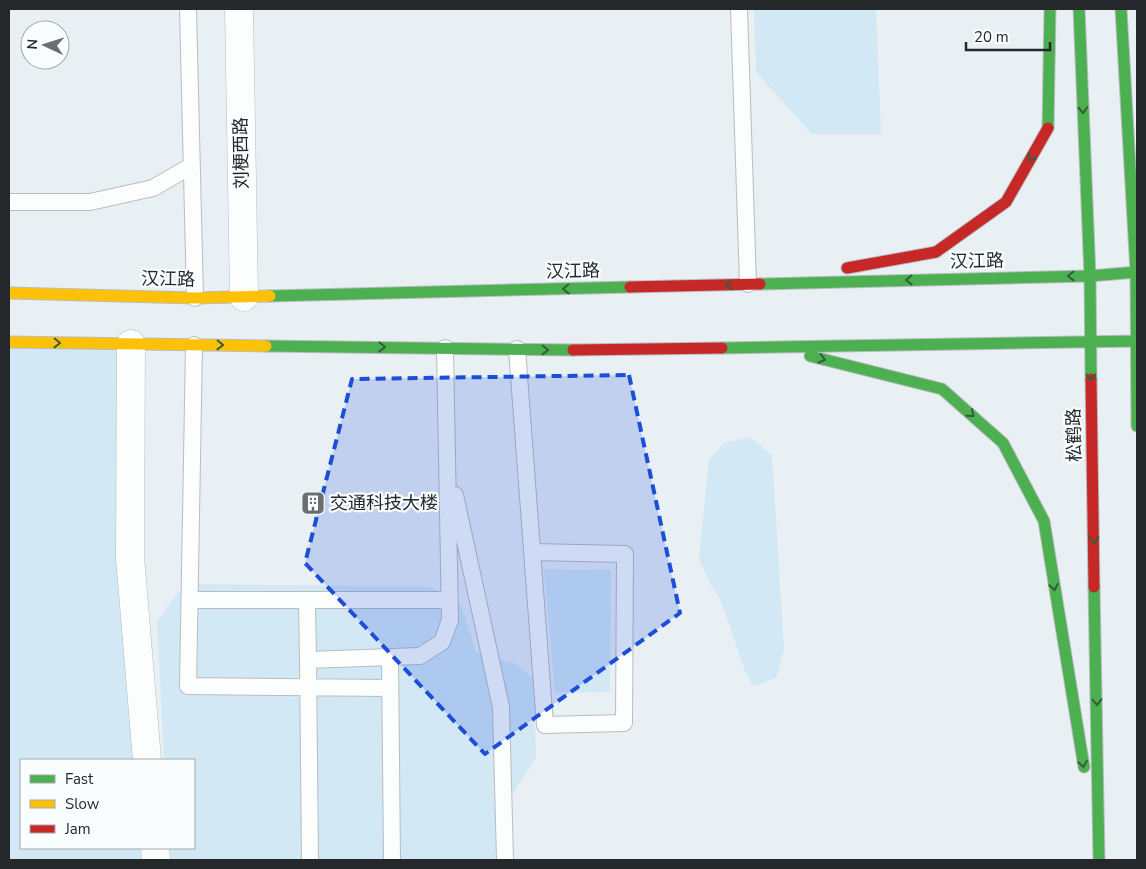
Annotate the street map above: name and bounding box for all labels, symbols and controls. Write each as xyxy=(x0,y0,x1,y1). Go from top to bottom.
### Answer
north arrow xyxy=(20,20,70,70)
scale bar xyxy=(966,20,1050,52)
text: 20 m xyxy=(974,27,1009,47)
text: N xyxy=(23,38,42,50)
one-way arrow xyxy=(1077,106,1088,114)
street label: 刘梗西路 xyxy=(228,117,254,189)
one-way arrow xyxy=(1027,152,1037,161)
street label: 汉江路 xyxy=(950,249,1004,273)
street label: 汉江路 xyxy=(546,259,600,283)
street label: 汉江路 xyxy=(141,267,195,291)
one-way arrow xyxy=(1067,271,1074,281)
one-way arrow xyxy=(904,275,912,285)
one-way arrow xyxy=(724,279,732,290)
one-way arrow xyxy=(562,283,570,294)
one-way arrow xyxy=(54,337,62,348)
one-way arrow xyxy=(216,340,224,350)
one-way arrow xyxy=(379,342,387,353)
one-way arrow xyxy=(542,345,549,355)
one-way arrow xyxy=(817,353,826,364)
one-way arrow xyxy=(1085,374,1096,382)
street label: 松鹤路 xyxy=(1062,408,1086,462)
one-way arrow xyxy=(965,409,974,418)
building icon: 交通科技大楼 xyxy=(300,490,326,516)
place label: 交通科技大楼 xyxy=(330,491,438,515)
one-way arrow xyxy=(1088,536,1099,544)
one-way arrow xyxy=(1049,582,1059,591)
one-way arrow xyxy=(1091,698,1102,706)
legend xyxy=(20,759,195,849)
one-way arrow xyxy=(1078,760,1088,769)
text: Fast xyxy=(65,769,94,789)
text: Slow xyxy=(65,794,100,814)
text: Jam xyxy=(64,819,91,839)

